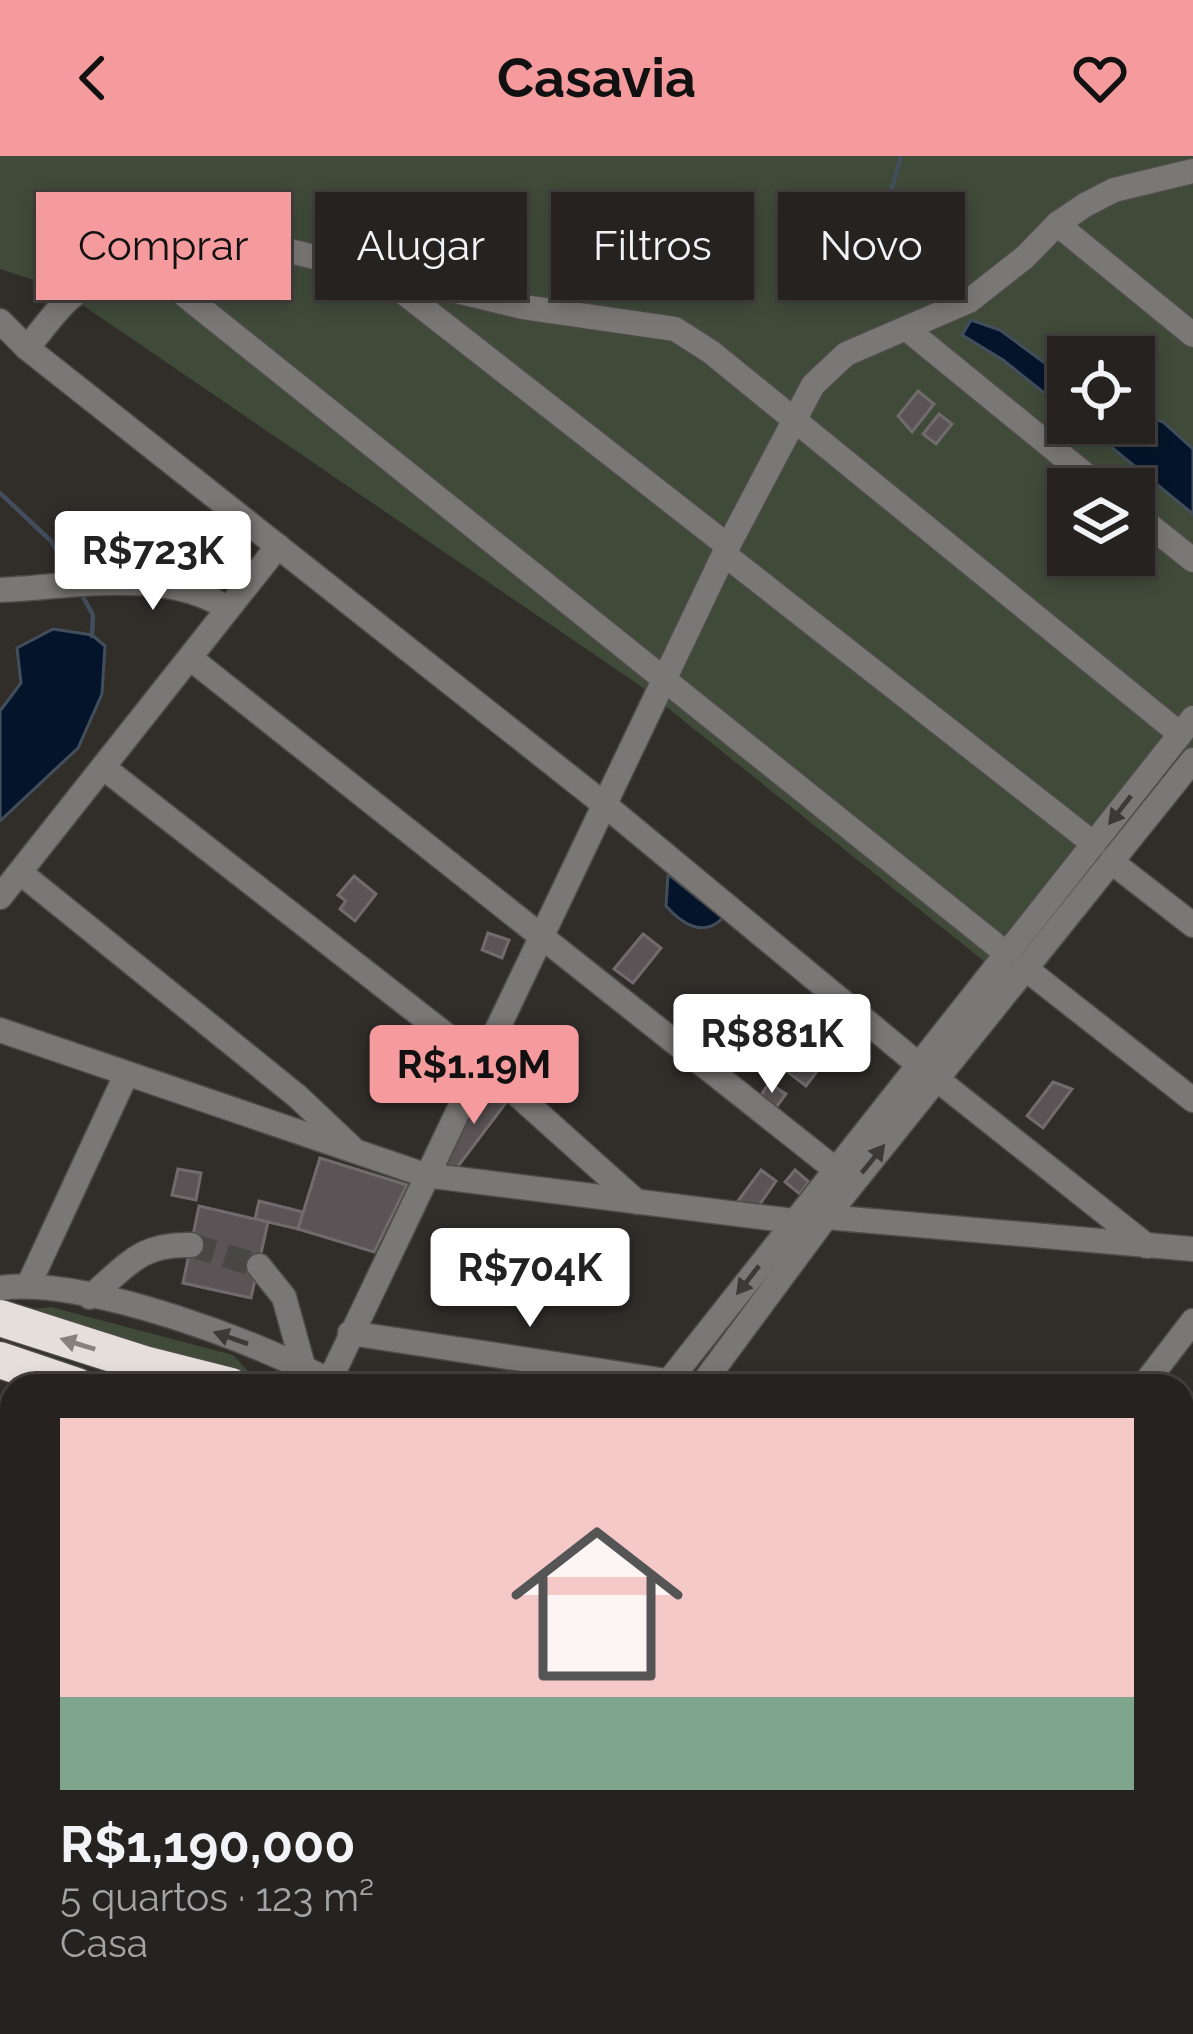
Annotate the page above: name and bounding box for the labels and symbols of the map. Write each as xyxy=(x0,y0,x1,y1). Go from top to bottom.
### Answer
pin: R$723K xyxy=(55,511,251,613)
one-way arrow xyxy=(1108,794,1133,825)
pin: R$881K xyxy=(674,994,870,1096)
pin: R$1.19M xyxy=(363,1025,585,1127)
one-way arrow xyxy=(860,1144,886,1174)
pin: R$704K xyxy=(432,1228,628,1330)
one-way arrow xyxy=(736,1264,761,1296)
one-way arrow xyxy=(213,1328,249,1346)
one-way arrow xyxy=(59,1333,96,1352)

